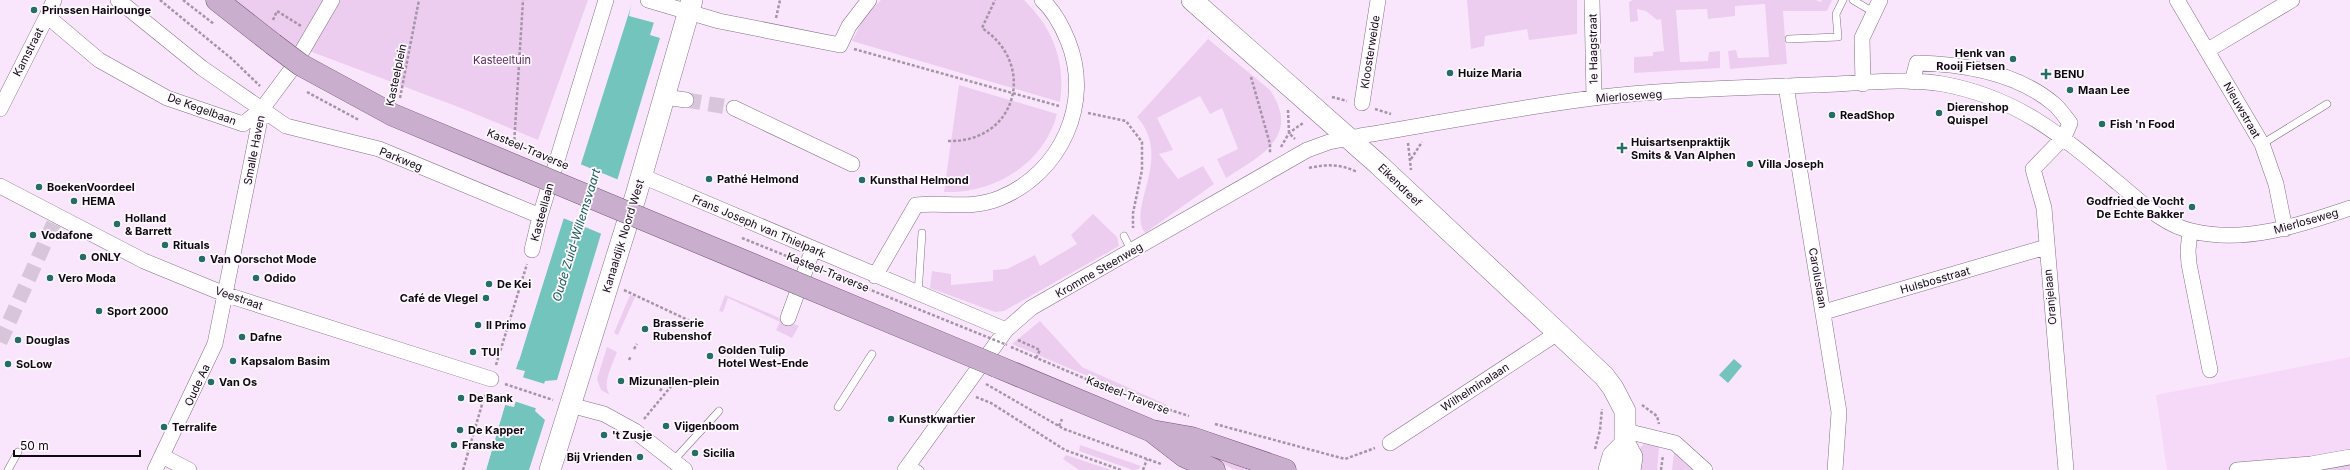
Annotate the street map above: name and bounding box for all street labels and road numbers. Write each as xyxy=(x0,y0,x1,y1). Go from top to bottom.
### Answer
street label: 1e Haagstraat xyxy=(1585,13,1601,84)
street label: Kloosterweide xyxy=(1357,14,1383,90)
street label: Kamstraat xyxy=(10,25,46,79)
street label: Kasteelplein xyxy=(383,43,409,107)
street label: Nieuwstraat xyxy=(2220,79,2264,141)
street label: Mierloseweg xyxy=(1595,87,1663,105)
street label: De Kegelbaan xyxy=(166,90,238,128)
street label: Smalle Haven xyxy=(240,114,268,186)
street label: Kasteel-Traverse xyxy=(485,125,571,173)
street label: Parkweg xyxy=(377,144,425,174)
street label: Eikendreef xyxy=(1375,161,1425,209)
street label: Kanaaldijk Noord West xyxy=(599,177,647,294)
street label: Kasteellaan xyxy=(527,181,557,243)
street label: Frans Joseph van Thielpark xyxy=(690,191,828,261)
street label: Mierloseweg xyxy=(2272,205,2340,237)
street label: Kromme Steenweg xyxy=(1053,239,1145,301)
street label: Caroluslaan xyxy=(1806,247,1830,309)
street label: Kasteel-Traverse xyxy=(785,249,871,295)
street label: Hulsbosstraat xyxy=(1899,263,1972,297)
street label: Oranjelaan xyxy=(2041,269,2059,325)
street label: Veestraat xyxy=(213,283,265,313)
street label: Wilhelminalaan xyxy=(1438,360,1512,414)
street label: Oude Aa xyxy=(181,362,213,408)
street label: Kasteel-Traverse xyxy=(1084,373,1172,417)

